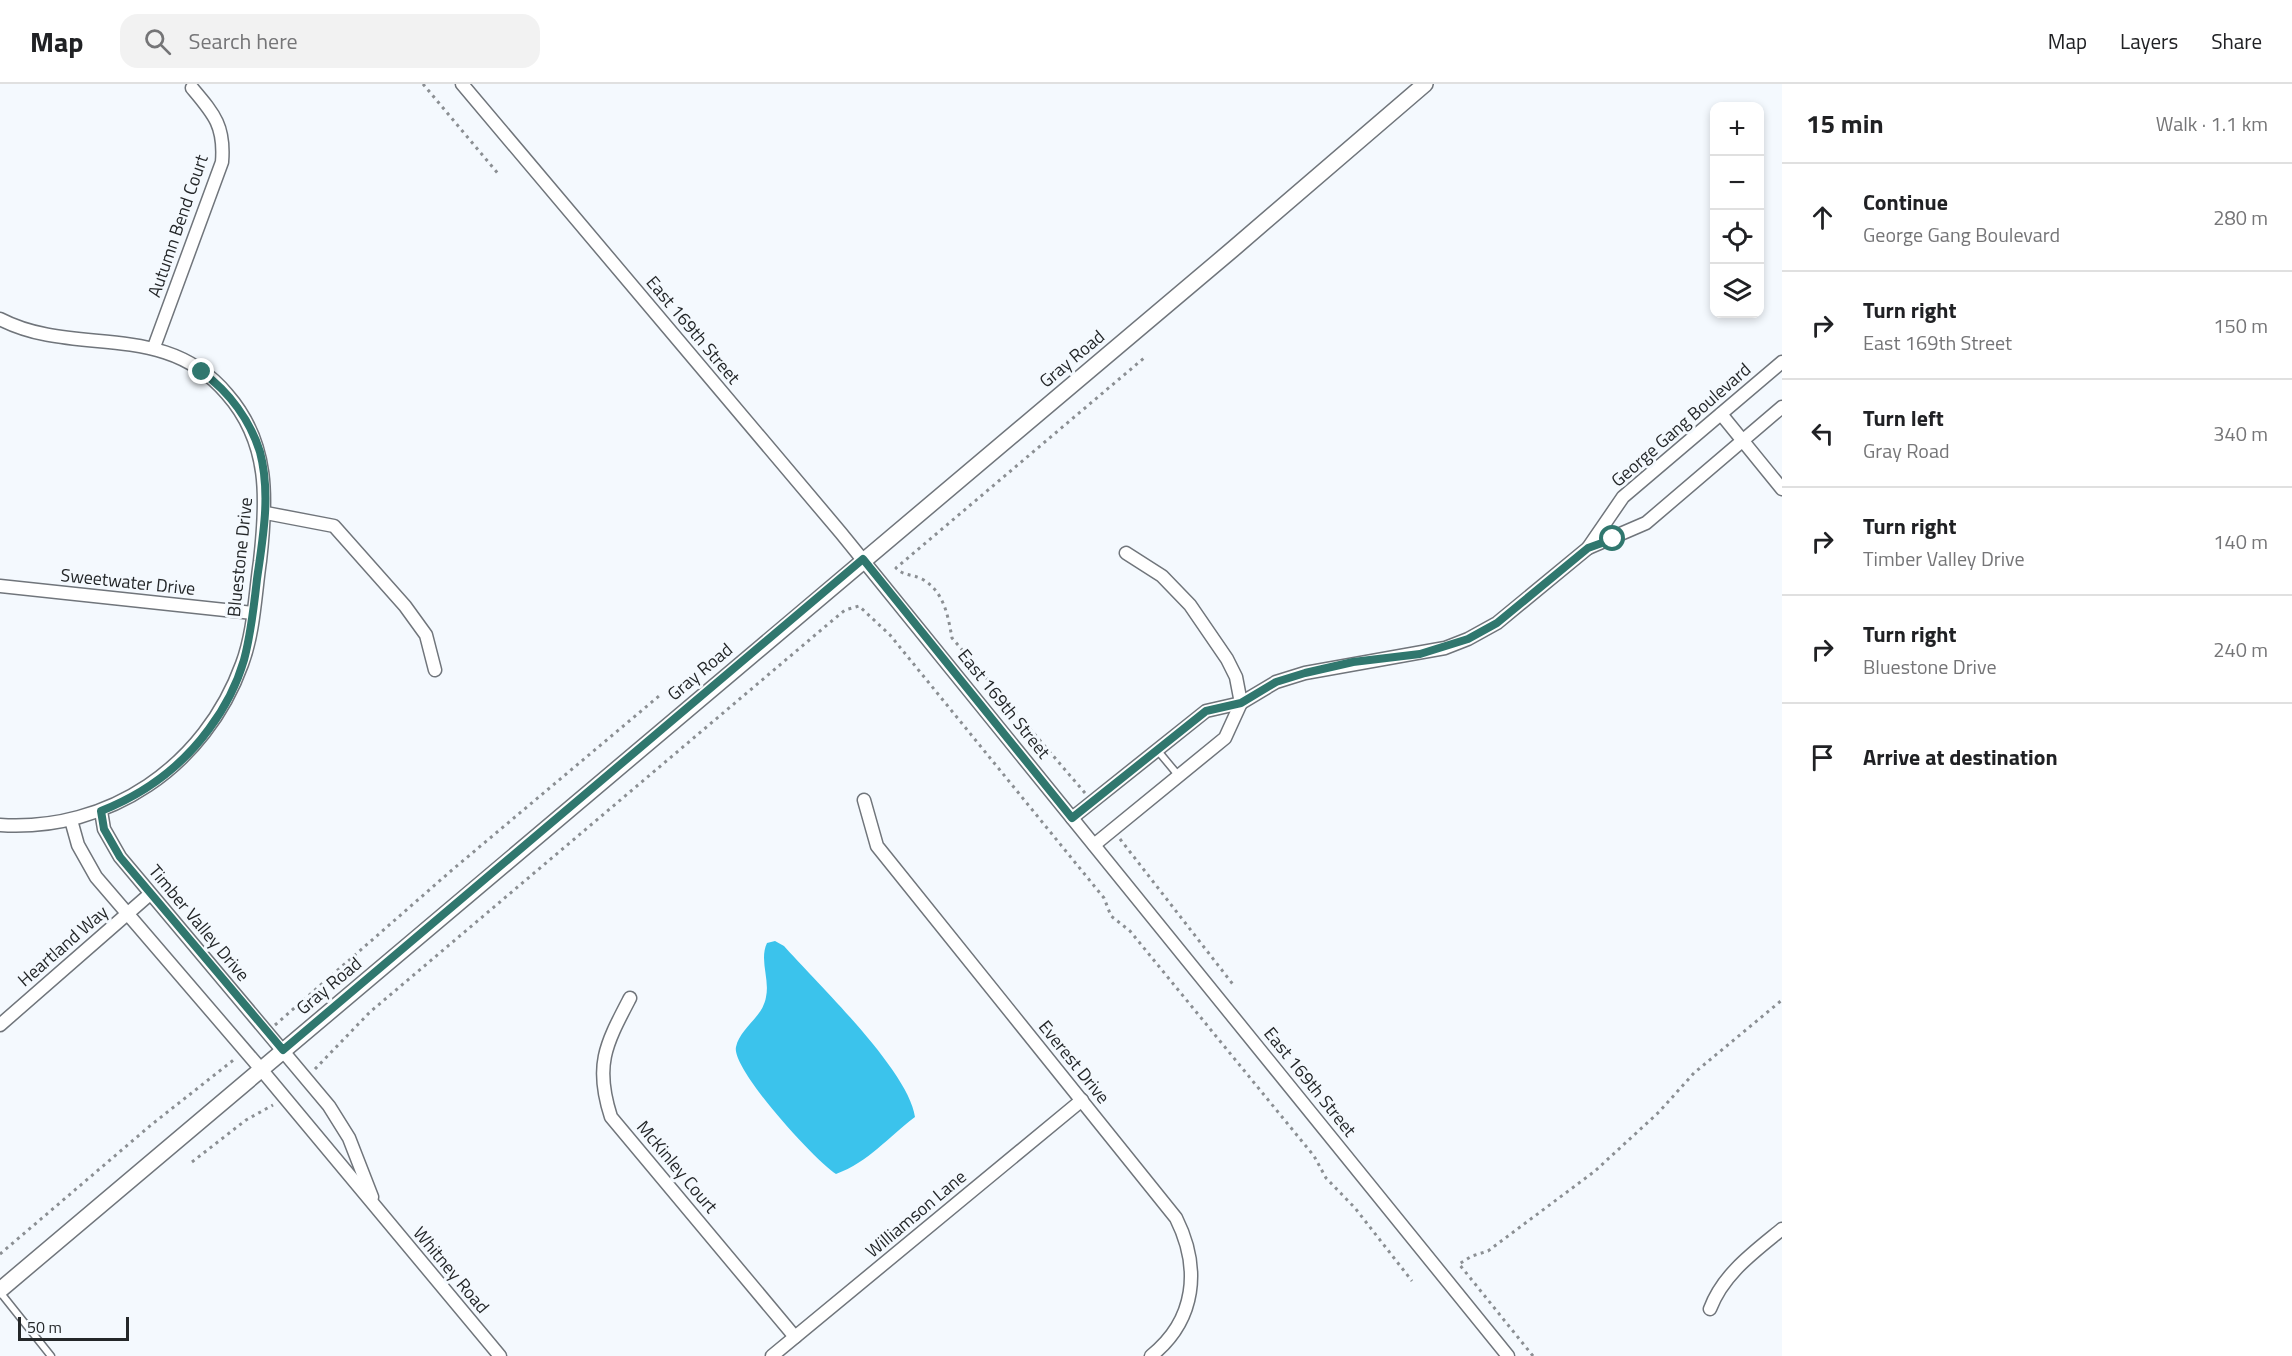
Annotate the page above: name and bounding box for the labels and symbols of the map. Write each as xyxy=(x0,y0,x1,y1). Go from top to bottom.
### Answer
street label: Autumn Bend Court xyxy=(140,150,215,301)
street label: East 169th Street xyxy=(640,270,747,390)
street label: Gray Road xyxy=(1033,323,1110,394)
street label: George Gang Boulevard xyxy=(1605,356,1756,493)
route end xyxy=(188,358,214,384)
street label: Bluestone Drive xyxy=(220,496,259,618)
route start xyxy=(1599,525,1625,551)
street label: Sweetwater Drive xyxy=(59,561,197,602)
street label: Gray Road xyxy=(661,636,738,707)
street label: East 169th Street xyxy=(952,643,1058,765)
street label: Timber Valley Drive xyxy=(142,858,256,987)
street label: Heartland Way xyxy=(11,898,114,993)
street label: Gray Road xyxy=(290,950,367,1021)
street label: Everest Drive xyxy=(1032,1014,1117,1109)
street label: East 169th Street xyxy=(1258,1021,1364,1143)
street label: McKinley Court xyxy=(631,1114,725,1219)
street label: Williamson Lane xyxy=(859,1163,972,1264)
street label: Whitney Road xyxy=(407,1220,496,1319)
scale bar xyxy=(18,1314,129,1342)

